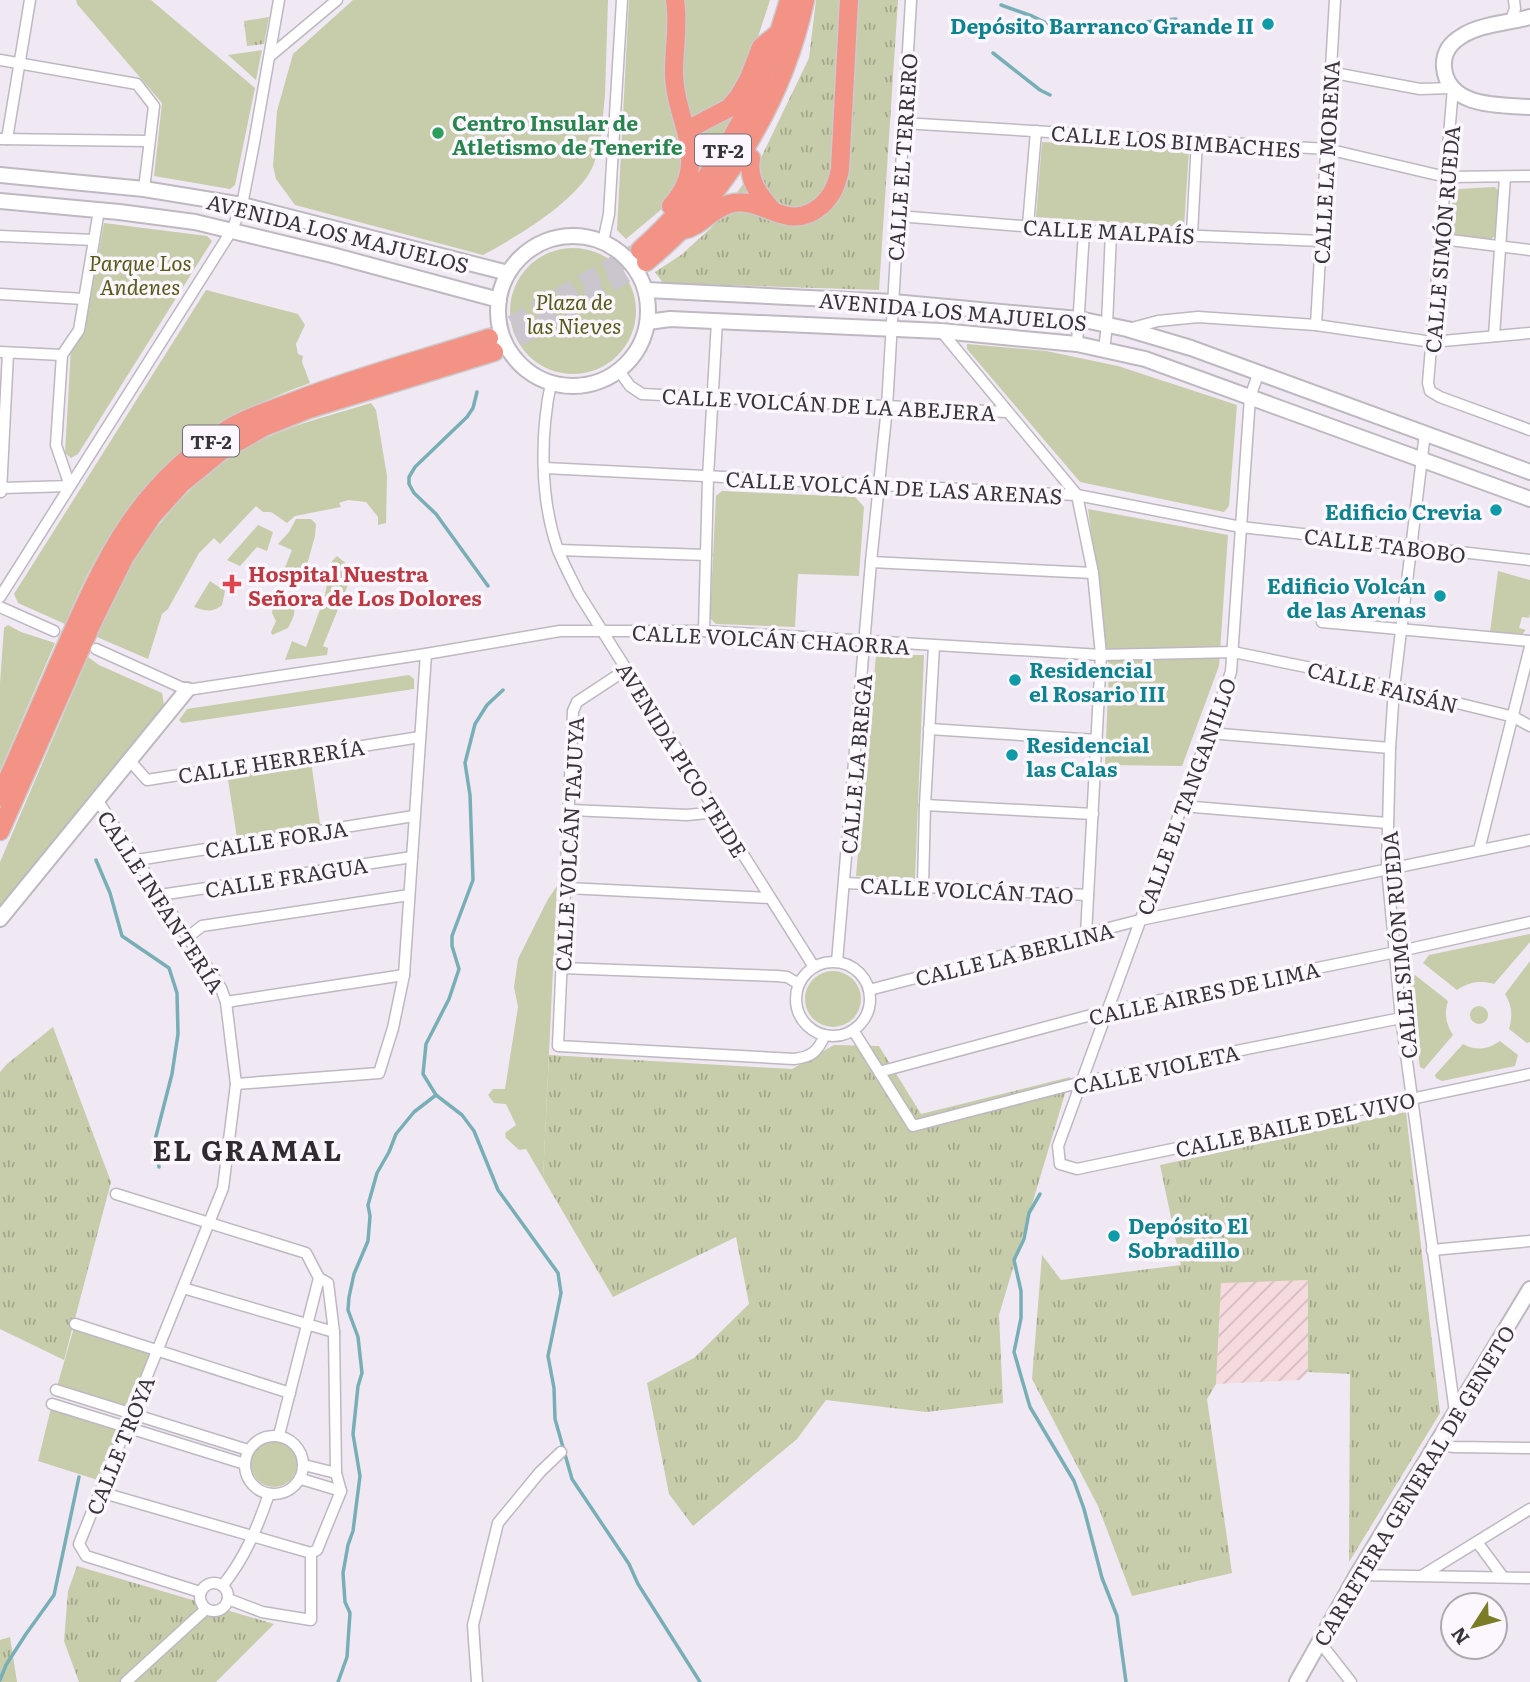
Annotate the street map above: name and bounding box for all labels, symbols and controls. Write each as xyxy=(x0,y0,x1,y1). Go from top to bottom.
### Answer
place label: Depósito Barranco Grande II xyxy=(950,9,1254,40)
marker: Depósito Barranco Grande II xyxy=(1260,16,1276,32)
street label: CALLE EL TERRERO xyxy=(878,52,924,262)
street label: CALLE LA MORENA xyxy=(1304,59,1346,265)
place label: Centro Insular de Atletismo de Tenerife xyxy=(452,106,683,161)
street label: CALLE LOS BIMBACHES xyxy=(1050,116,1302,164)
street label: CALLE SIMÓN RUEDA xyxy=(1416,123,1466,354)
marker: Centro Insular de Atletismo de Tenerife xyxy=(430,125,446,141)
road number: TF-2 xyxy=(695,134,751,166)
street label: AVENIDA LOS MAJUELOS xyxy=(204,184,472,280)
street label: CALLE MALPAÍS xyxy=(1022,210,1196,250)
park label: Parque Los Andenes xyxy=(89,246,191,301)
street label: AVENIDA LOS MAJUELOS xyxy=(818,283,1088,337)
park label: Plaza de las Nieves xyxy=(527,285,621,340)
street label: CALLE VOLCÁN DE LA ABEJERA xyxy=(661,379,997,427)
road number: TF-2 xyxy=(183,426,239,456)
street label: CALLE VOLCÁN DE LAS ARENAS xyxy=(725,462,1063,510)
place label: Edificio Crevia xyxy=(1325,495,1483,526)
marker: Edificio Crevia xyxy=(1488,502,1504,518)
street label: CALLE TABOBO xyxy=(1302,519,1468,569)
place label: Hospital Nuestra Señora de Los Dolores xyxy=(248,557,482,612)
place label: Edificio Volcán de las Arenas xyxy=(1267,569,1426,624)
marker: Hospital Nuestra Señora de Los Dolores xyxy=(222,574,242,594)
marker: Edificio Volcán de las Arenas xyxy=(1432,588,1448,604)
street label: CALLE VOLCÁN CHAORRA xyxy=(631,615,911,661)
street label: CALLE FAISÁN xyxy=(1304,652,1462,720)
place label: Residencial el Rosario III xyxy=(1029,653,1166,708)
street label: AVENIDA PICO TEIDE xyxy=(610,655,756,863)
street label: CALLE LA BREGA xyxy=(832,672,878,855)
marker: Residencial el Rosario III xyxy=(1007,672,1023,688)
street label: CALLE EL TANGANILLO xyxy=(1128,673,1242,919)
street label: CALLE VOLCÁN TAJUYA xyxy=(546,715,590,972)
place label: Residencial las Calas xyxy=(1026,728,1150,783)
street label: CALLE HERRERÍA xyxy=(176,730,367,790)
marker: Residencial las Calas xyxy=(1004,747,1020,763)
street label: CALLE INFANTERÍA xyxy=(91,804,233,999)
street label: CALLE FORJA xyxy=(203,811,350,865)
street label: CALLE SIMÓN RUEDA xyxy=(1373,829,1423,1060)
street label: CALLE FRAGUA xyxy=(203,848,370,904)
street label: CALLE VOLCÁN TAO xyxy=(859,868,1075,910)
street label: CALLE LA BERLINA xyxy=(912,913,1117,993)
street label: CALLE AIRES DE LIMA xyxy=(1086,952,1323,1032)
street label: CALLE VIOLETA xyxy=(1070,1035,1242,1101)
street label: CALLE BAILE DEL VIVO xyxy=(1172,1082,1418,1164)
district label: EL GRAMAL xyxy=(153,1128,343,1170)
place label: Depósito El Sobradillo xyxy=(1128,1209,1249,1264)
marker: Depósito El Sobradillo xyxy=(1106,1228,1122,1244)
street label: CARRETERA GENERAL DE GENETO xyxy=(1307,1320,1519,1650)
street label: CALLE TROYA xyxy=(77,1370,161,1519)
north arrow xyxy=(1439,1591,1509,1661)

